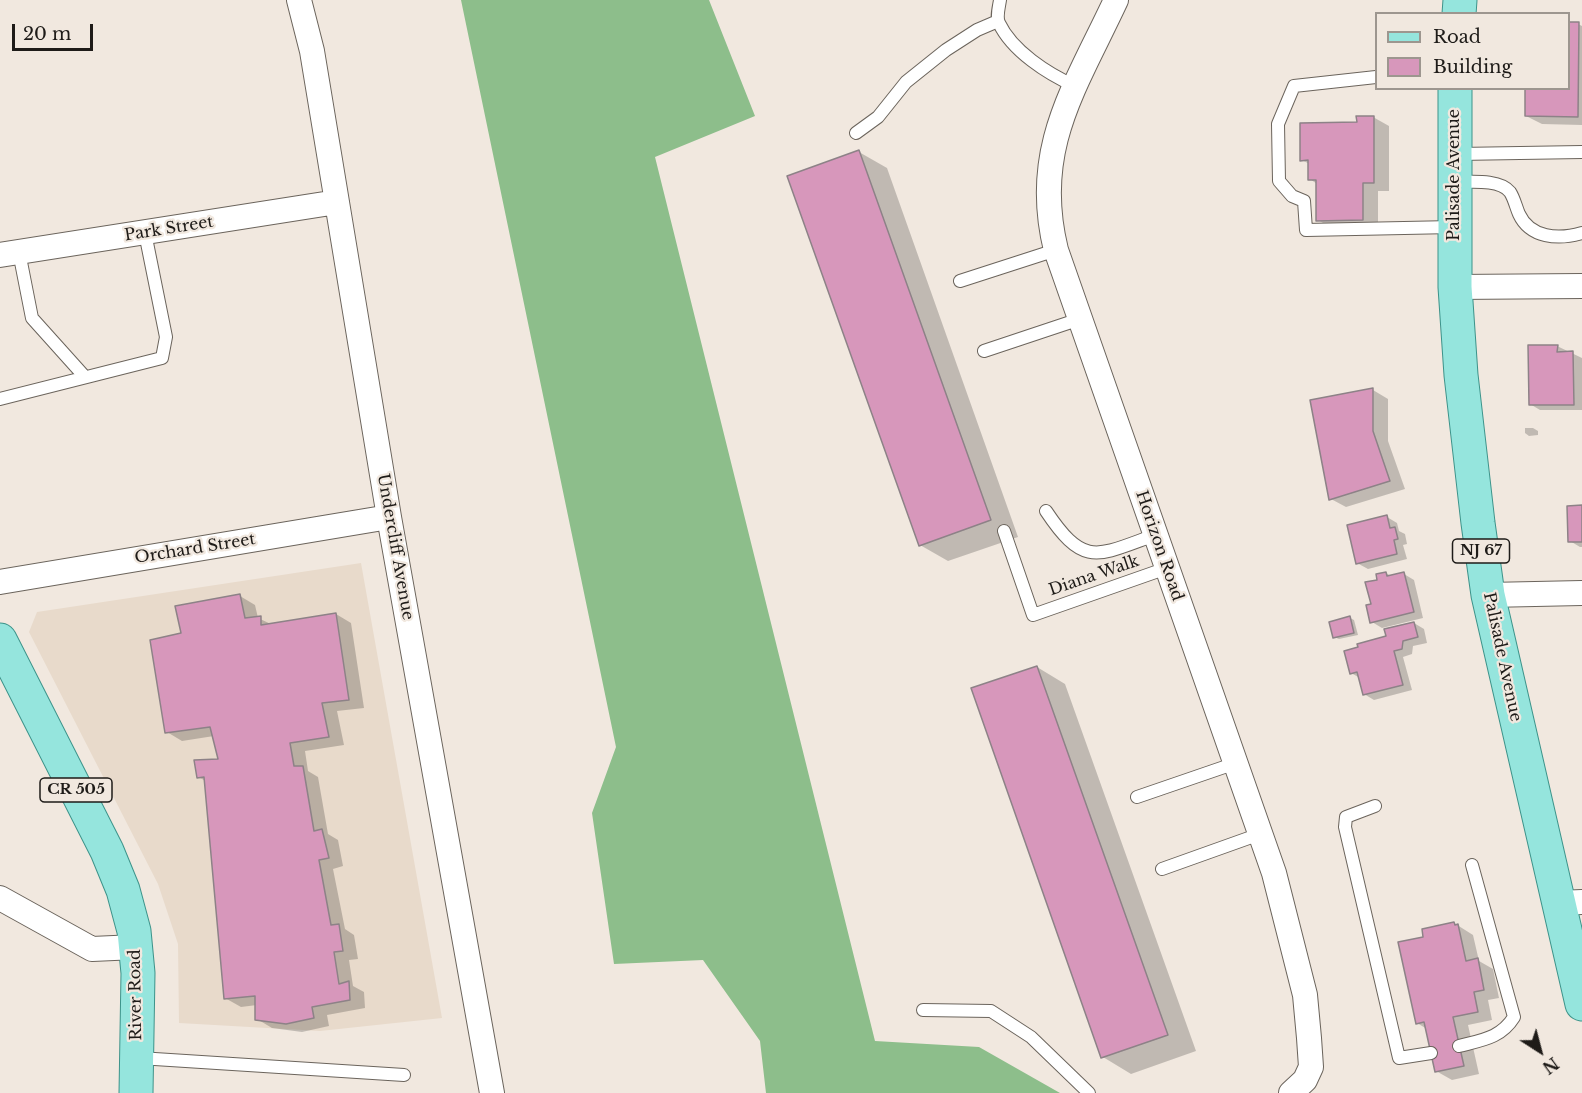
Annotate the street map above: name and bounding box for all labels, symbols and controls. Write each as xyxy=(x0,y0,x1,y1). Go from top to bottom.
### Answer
scale bar xyxy=(15,12,96,50)
legend xyxy=(1375,12,1570,90)
text: 20 m xyxy=(23,23,71,45)
text: Road xyxy=(1433,26,1481,48)
text: Building xyxy=(1433,56,1512,78)
street label: Palisade Avenue xyxy=(1444,109,1464,241)
street label: Park Street xyxy=(123,212,215,246)
street label: Undercliff Avenue xyxy=(373,472,417,622)
street label: Horizon Road xyxy=(1131,488,1187,604)
street label: Orchard Street xyxy=(133,530,257,568)
road number: NJ 67 xyxy=(1452,539,1510,563)
street label: Diana Walk xyxy=(1046,552,1142,600)
street label: Palisade Avenue xyxy=(1479,590,1525,724)
road number: CR 505 xyxy=(40,778,112,802)
street label: River Road xyxy=(126,949,146,1041)
north arrow xyxy=(1510,1021,1570,1081)
text: N xyxy=(1539,1053,1563,1078)

